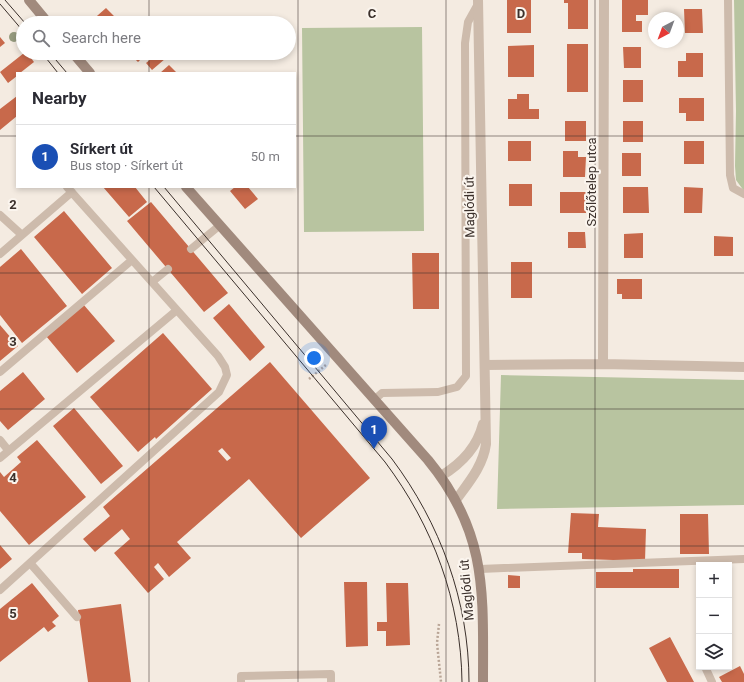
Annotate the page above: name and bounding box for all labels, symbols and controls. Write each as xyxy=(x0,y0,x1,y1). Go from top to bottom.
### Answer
text: C xyxy=(368,6,377,21)
text: D xyxy=(517,6,525,21)
north arrow xyxy=(648,12,684,48)
search box xyxy=(16,16,296,60)
icon: search xyxy=(30,27,52,49)
text: Search here xyxy=(62,29,141,47)
text: Nearby xyxy=(32,88,87,108)
street label: Szőlőtelep utca xyxy=(584,137,599,227)
text: Sírkert út xyxy=(70,140,133,158)
text: 1 xyxy=(41,149,49,164)
text: 50 m xyxy=(251,149,280,164)
text: Bus stop · Sírkert út xyxy=(70,158,183,173)
street label: Maglódi út xyxy=(461,176,478,238)
text: 2 xyxy=(9,197,17,212)
text: 3 xyxy=(9,334,17,349)
your location xyxy=(304,348,324,368)
pin: 1 xyxy=(361,416,387,449)
text: 4 xyxy=(9,470,17,485)
street label: Maglódi út xyxy=(456,559,477,621)
map controls xyxy=(696,562,732,670)
button: + xyxy=(696,562,732,598)
button: − xyxy=(696,598,732,634)
text: 5 xyxy=(9,606,17,621)
button: layers xyxy=(696,634,732,670)

